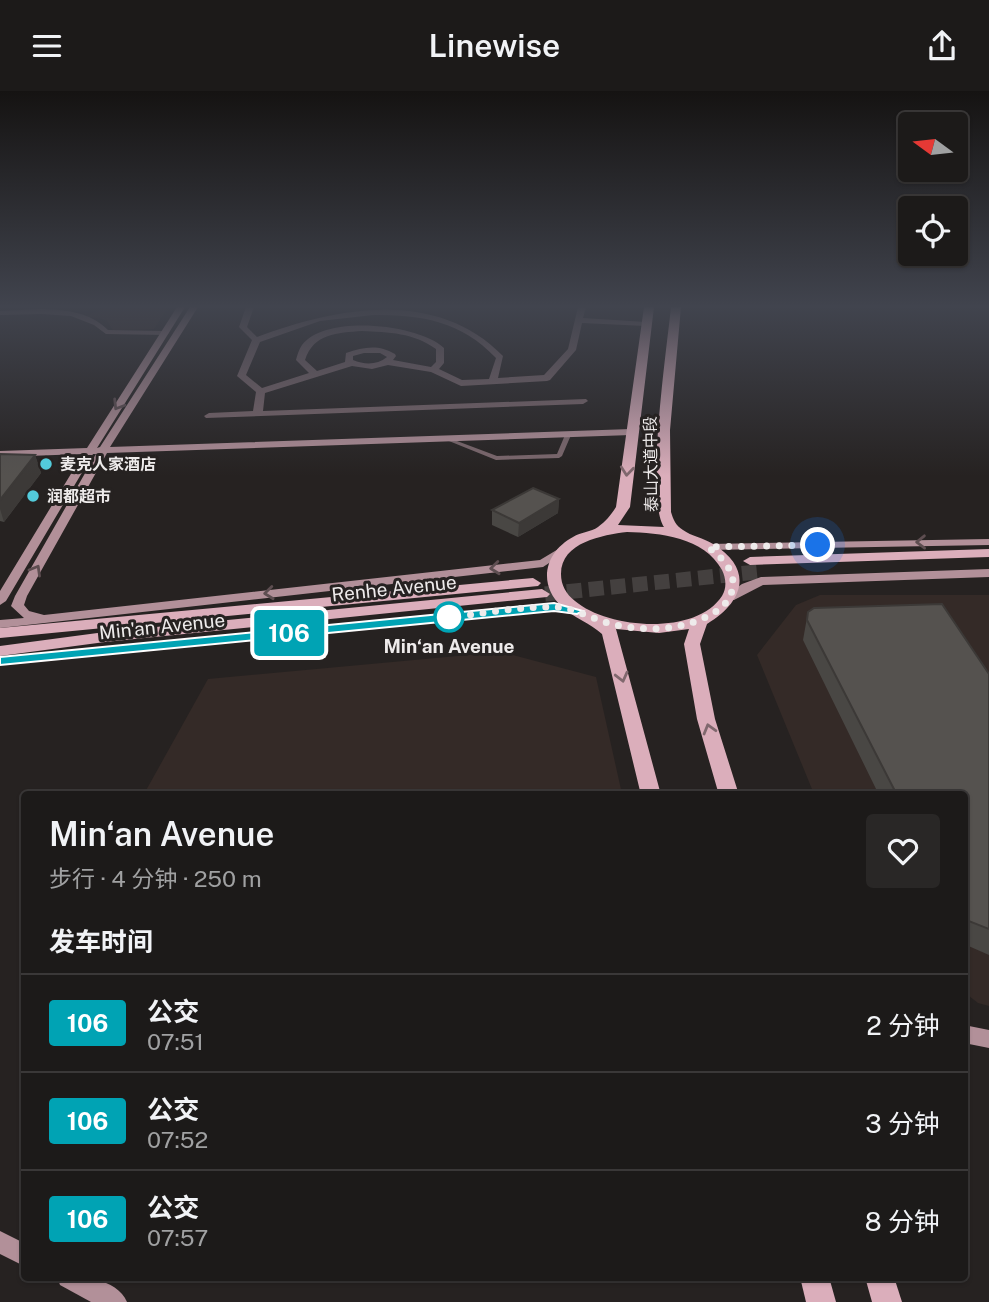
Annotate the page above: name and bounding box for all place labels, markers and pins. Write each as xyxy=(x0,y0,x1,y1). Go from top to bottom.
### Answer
place label: 麦克人家酒店 xyxy=(60,455,156,474)
marker: 麦克人家酒店 xyxy=(38,456,54,472)
place label: 润都超市 xyxy=(47,487,111,506)
marker: 润都超市 xyxy=(25,488,41,504)
marker: Min‘an Avenue xyxy=(434,602,464,632)
place label: Min‘an Avenue xyxy=(383,635,515,657)

